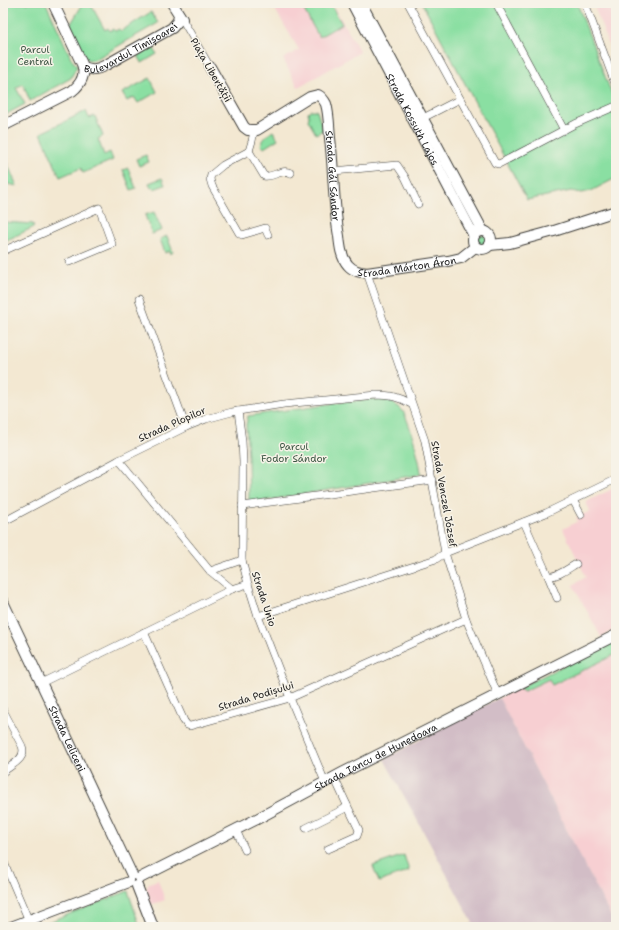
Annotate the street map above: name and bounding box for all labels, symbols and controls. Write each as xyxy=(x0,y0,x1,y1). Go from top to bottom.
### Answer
street label: Bulevardul Timișoarei xyxy=(83,20,180,76)
street label: Piața Libertății xyxy=(186,36,235,105)
park label: Parcul Central xyxy=(17,43,53,68)
street label: Strada Kossuth Lajos xyxy=(383,71,442,167)
street label: Strada Gál Sándor xyxy=(323,130,343,222)
street label: Strada Márton Áron xyxy=(357,253,457,280)
street label: Strada Plopilor xyxy=(136,403,208,445)
park label: Parcul Fodor Sándor xyxy=(261,440,327,465)
street label: Strada Venczel József xyxy=(428,440,460,549)
street label: Strada Unio xyxy=(249,570,279,628)
street label: Strada Podișului xyxy=(217,678,296,715)
street label: Strada Leliceni xyxy=(46,703,89,774)
street label: Strada Iancu de Hunedoara xyxy=(312,719,440,793)

